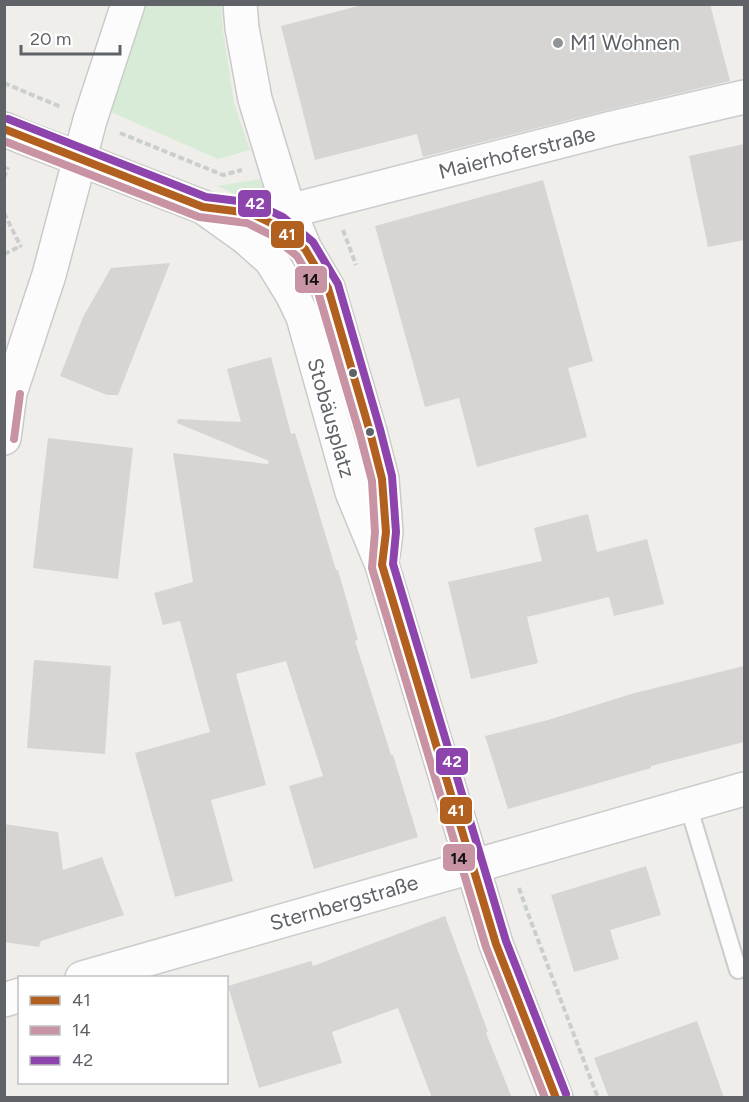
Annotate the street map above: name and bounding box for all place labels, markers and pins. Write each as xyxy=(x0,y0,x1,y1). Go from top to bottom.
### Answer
place label: M1 Wohnen xyxy=(570,30,680,55)
marker: M1 Wohnen xyxy=(551,36,565,50)
unlabelled marker xyxy=(347,367,359,379)
unlabelled marker xyxy=(364,426,376,438)

